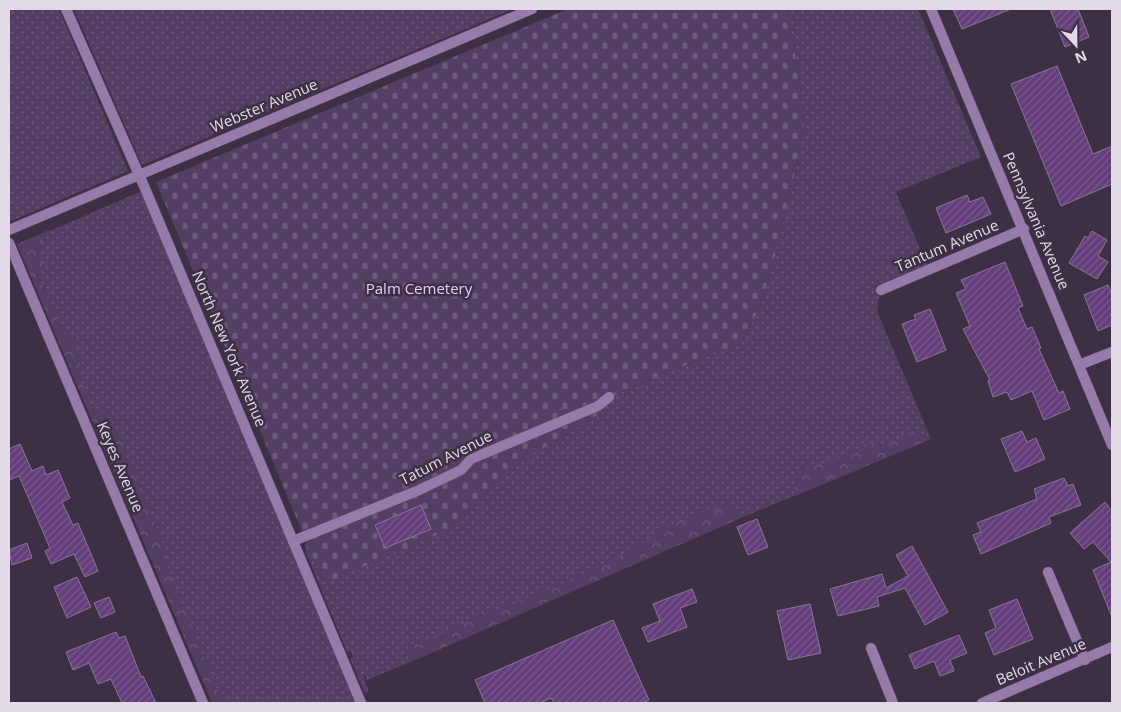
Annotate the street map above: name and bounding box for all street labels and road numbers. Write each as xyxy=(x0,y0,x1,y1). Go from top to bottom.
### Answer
street label: Webster Avenue xyxy=(207,73,320,137)
street label: Pennsylvania Avenue xyxy=(999,149,1075,292)
street label: Tantum Avenue xyxy=(892,214,1001,276)
street label: North New York Avenue xyxy=(188,268,272,430)
street label: Keyes Avenue xyxy=(93,418,149,515)
street label: Tatum Avenue xyxy=(396,425,495,489)
street label: Beloit Avenue xyxy=(992,633,1089,689)

